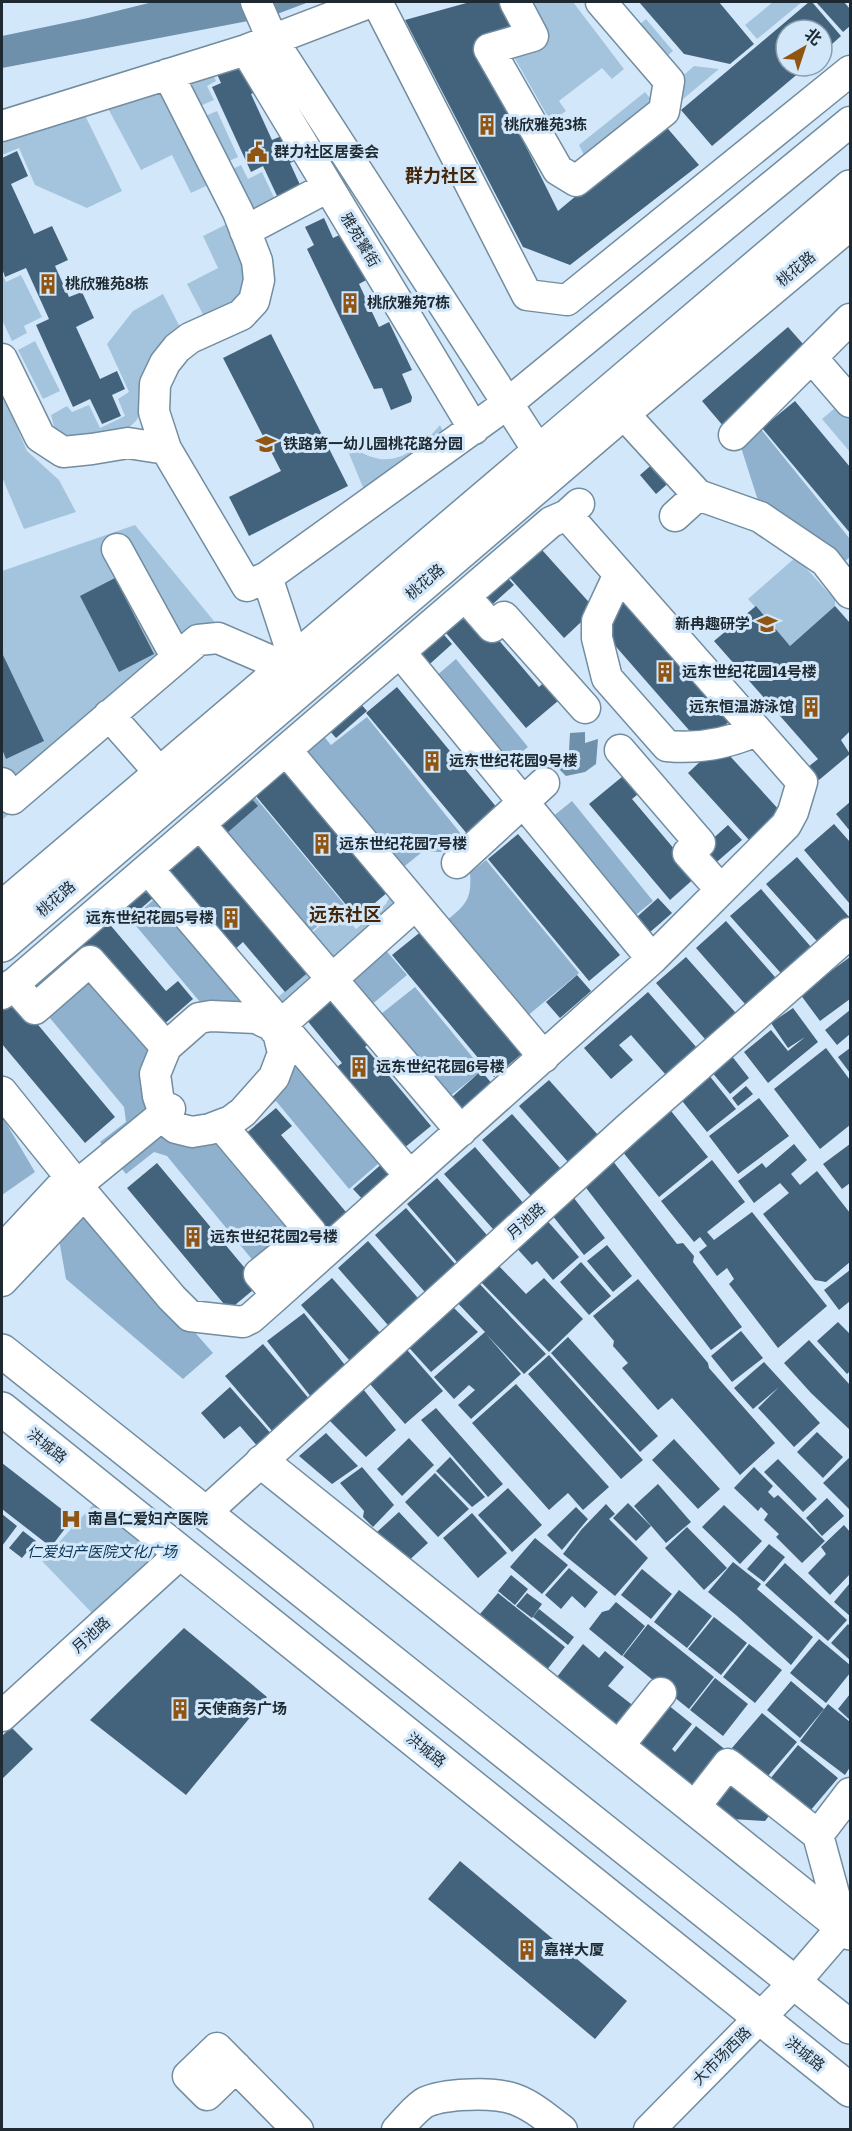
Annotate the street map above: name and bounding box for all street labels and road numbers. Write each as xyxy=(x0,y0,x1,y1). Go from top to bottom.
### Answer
street label: 雅苑饕街 xyxy=(336,208,387,271)
street label: 桃花路 xyxy=(770,245,820,291)
street label: 桃花路 xyxy=(399,557,449,604)
street label: 桃花路 xyxy=(30,874,80,921)
street label: 月池路 xyxy=(501,1196,549,1243)
street label: 洪城路 xyxy=(23,1422,73,1468)
street label: 月池路 xyxy=(66,1610,114,1657)
street label: 洪城路 xyxy=(402,1726,452,1772)
street label: 大市场西路 xyxy=(686,2020,756,2090)
street label: 洪城路 xyxy=(781,2030,831,2076)

